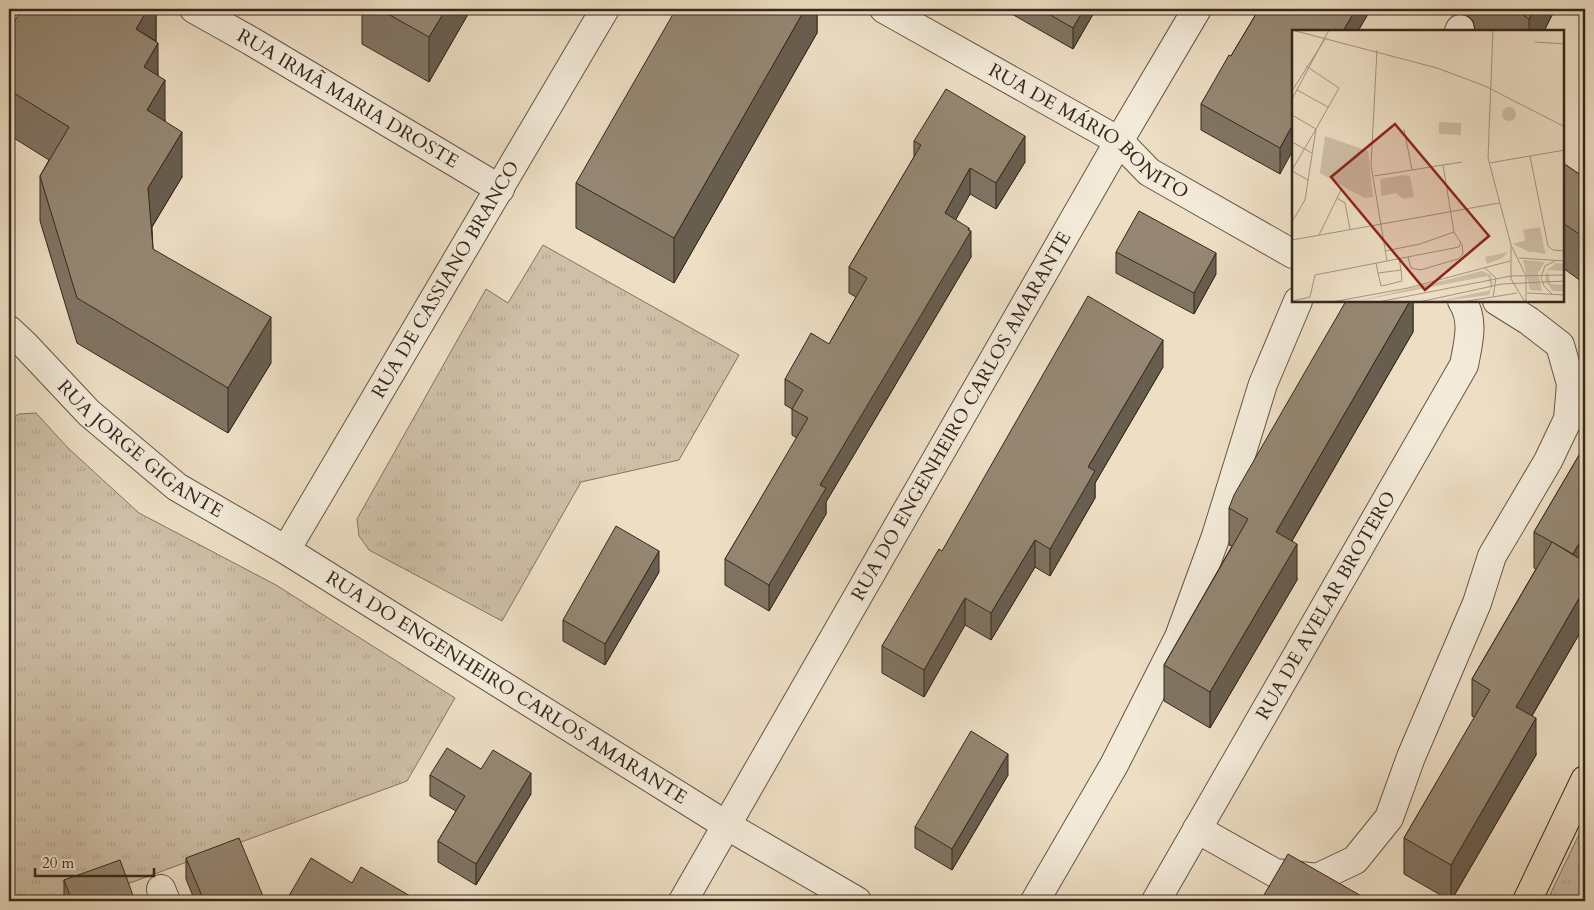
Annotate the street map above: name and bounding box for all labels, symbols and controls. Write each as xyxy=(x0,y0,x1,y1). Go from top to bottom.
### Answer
street label: RUA IRMÃ MARIA DROSTE xyxy=(232,23,463,174)
inset map xyxy=(1292,30,1564,302)
street label: RUA DE MÁRIO BONITO xyxy=(984,57,1193,205)
street label: RUA DE CASSIANO BRANCO xyxy=(365,156,526,403)
street label: RUA DO ENGENHEIRO CARLOS AMARANTE xyxy=(845,227,1077,605)
street label: RUA JORGE GIGANTE xyxy=(51,374,228,524)
street label: RUA DE AVELAR BROTERO xyxy=(1250,486,1402,725)
street label: RUA DO ENGENHEIRO CARLOS AMARANTE xyxy=(321,565,692,810)
scale bar xyxy=(35,845,154,877)
text: 20 m xyxy=(42,853,74,873)

